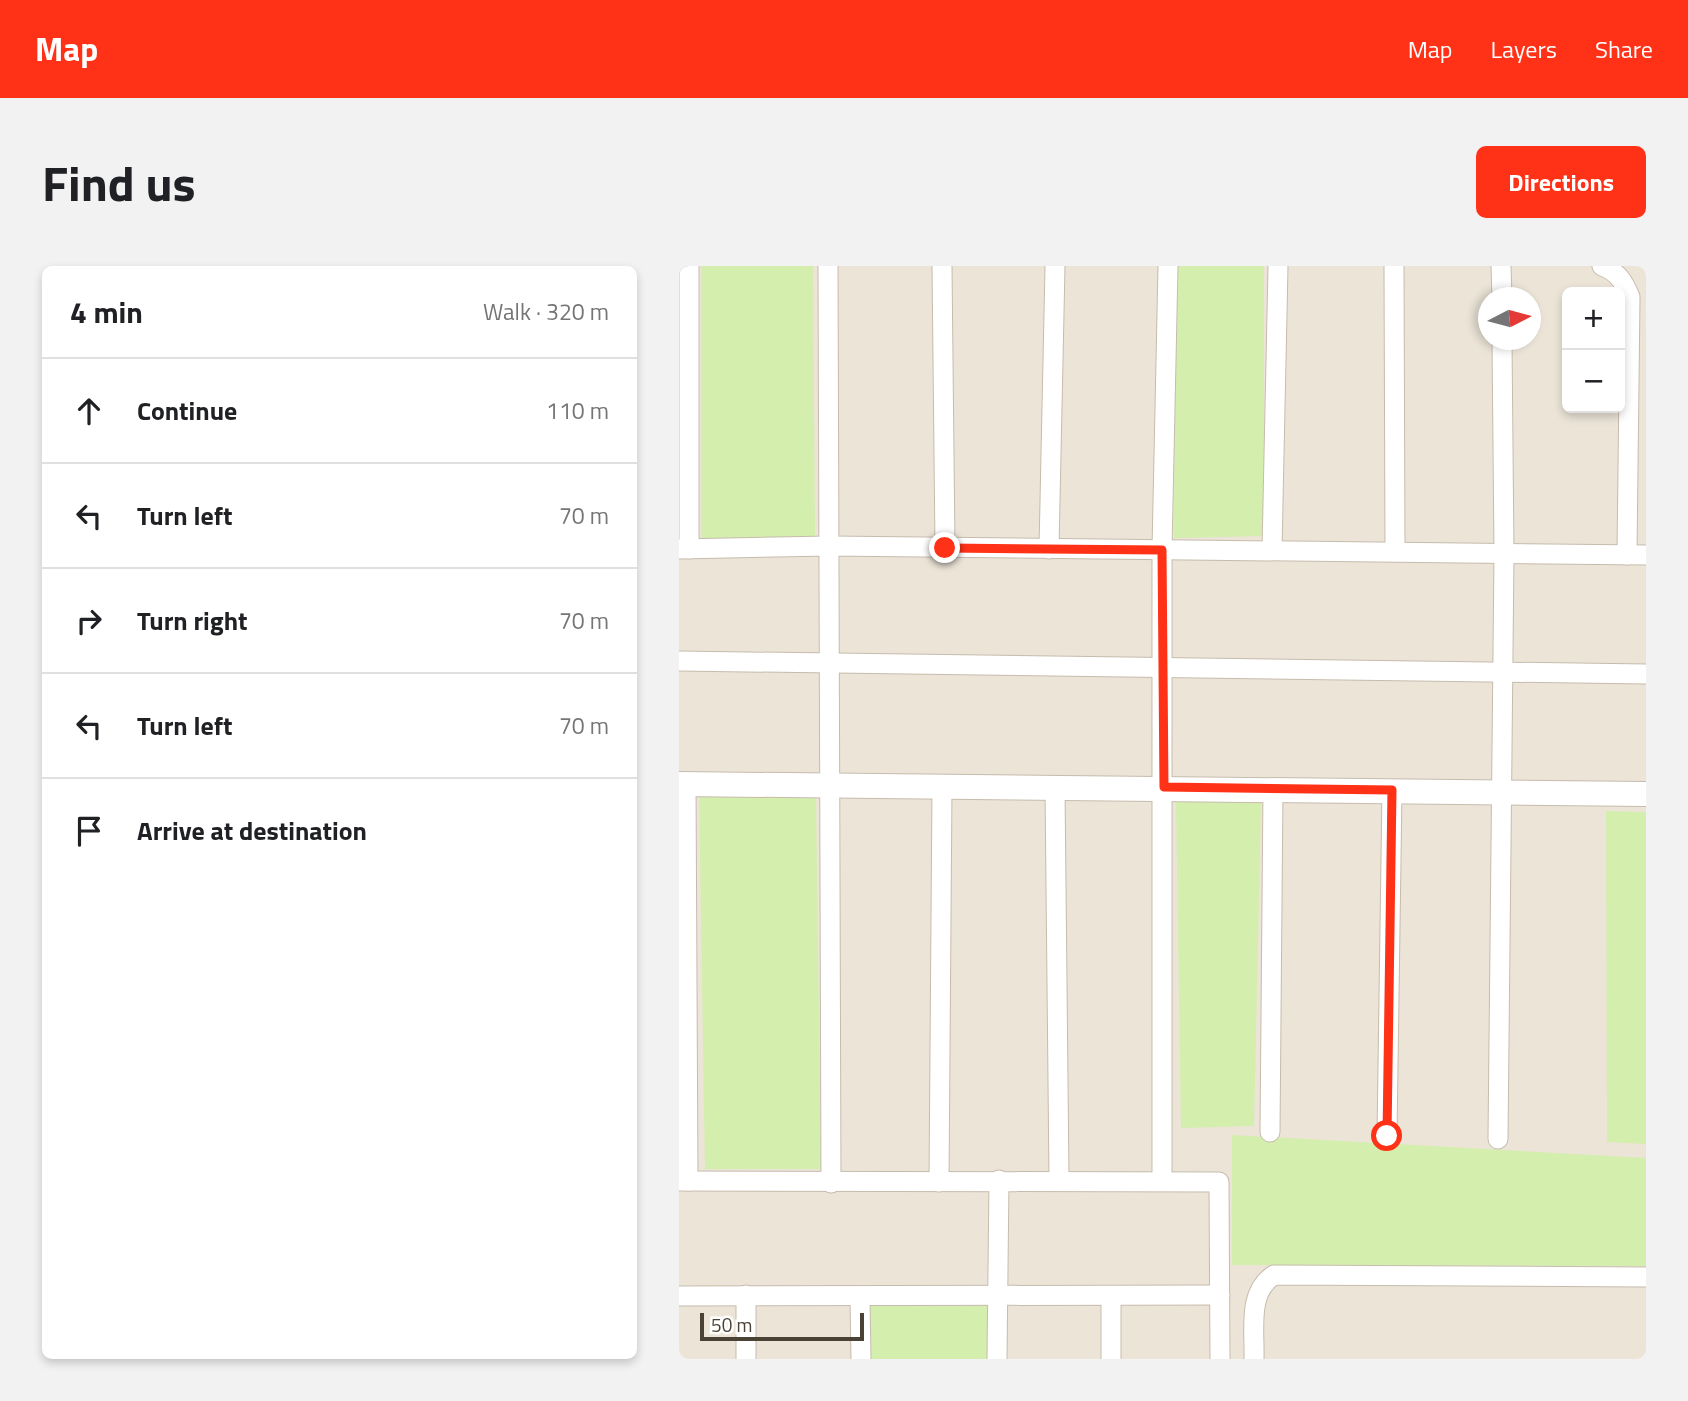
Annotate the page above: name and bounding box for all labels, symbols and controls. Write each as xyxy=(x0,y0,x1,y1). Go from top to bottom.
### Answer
text: Map xyxy=(35,24,98,74)
text: Map xyxy=(1408,31,1453,67)
text: Layers xyxy=(1491,31,1557,67)
text: Share xyxy=(1595,31,1653,67)
text: Find us xyxy=(42,145,196,220)
button: Directions xyxy=(1476,146,1646,218)
north arrow xyxy=(1478,287,1541,350)
map controls xyxy=(1562,287,1625,413)
button: + xyxy=(1562,287,1625,350)
text: 4 min xyxy=(70,289,143,335)
text: Walk · 320 m xyxy=(483,294,609,329)
button: − xyxy=(1562,350,1625,413)
text: Continue xyxy=(137,391,237,430)
icon: ahead xyxy=(70,392,108,430)
text: 110 m xyxy=(546,393,609,428)
text: Turn left xyxy=(137,496,232,535)
icon: left xyxy=(70,497,108,535)
text: 70 m xyxy=(559,498,609,533)
route end xyxy=(929,532,960,563)
text: Turn right xyxy=(137,601,248,640)
icon: right xyxy=(70,602,108,640)
text: 70 m xyxy=(559,603,609,638)
text: Turn left xyxy=(137,706,232,745)
icon: left xyxy=(70,707,108,745)
text: 70 m xyxy=(559,708,609,743)
text: Arrive at destination xyxy=(137,811,367,850)
icon: arrive xyxy=(70,812,108,850)
route start xyxy=(1371,1120,1402,1151)
scale bar xyxy=(700,1310,865,1342)
text: 50 m xyxy=(711,1310,752,1339)

